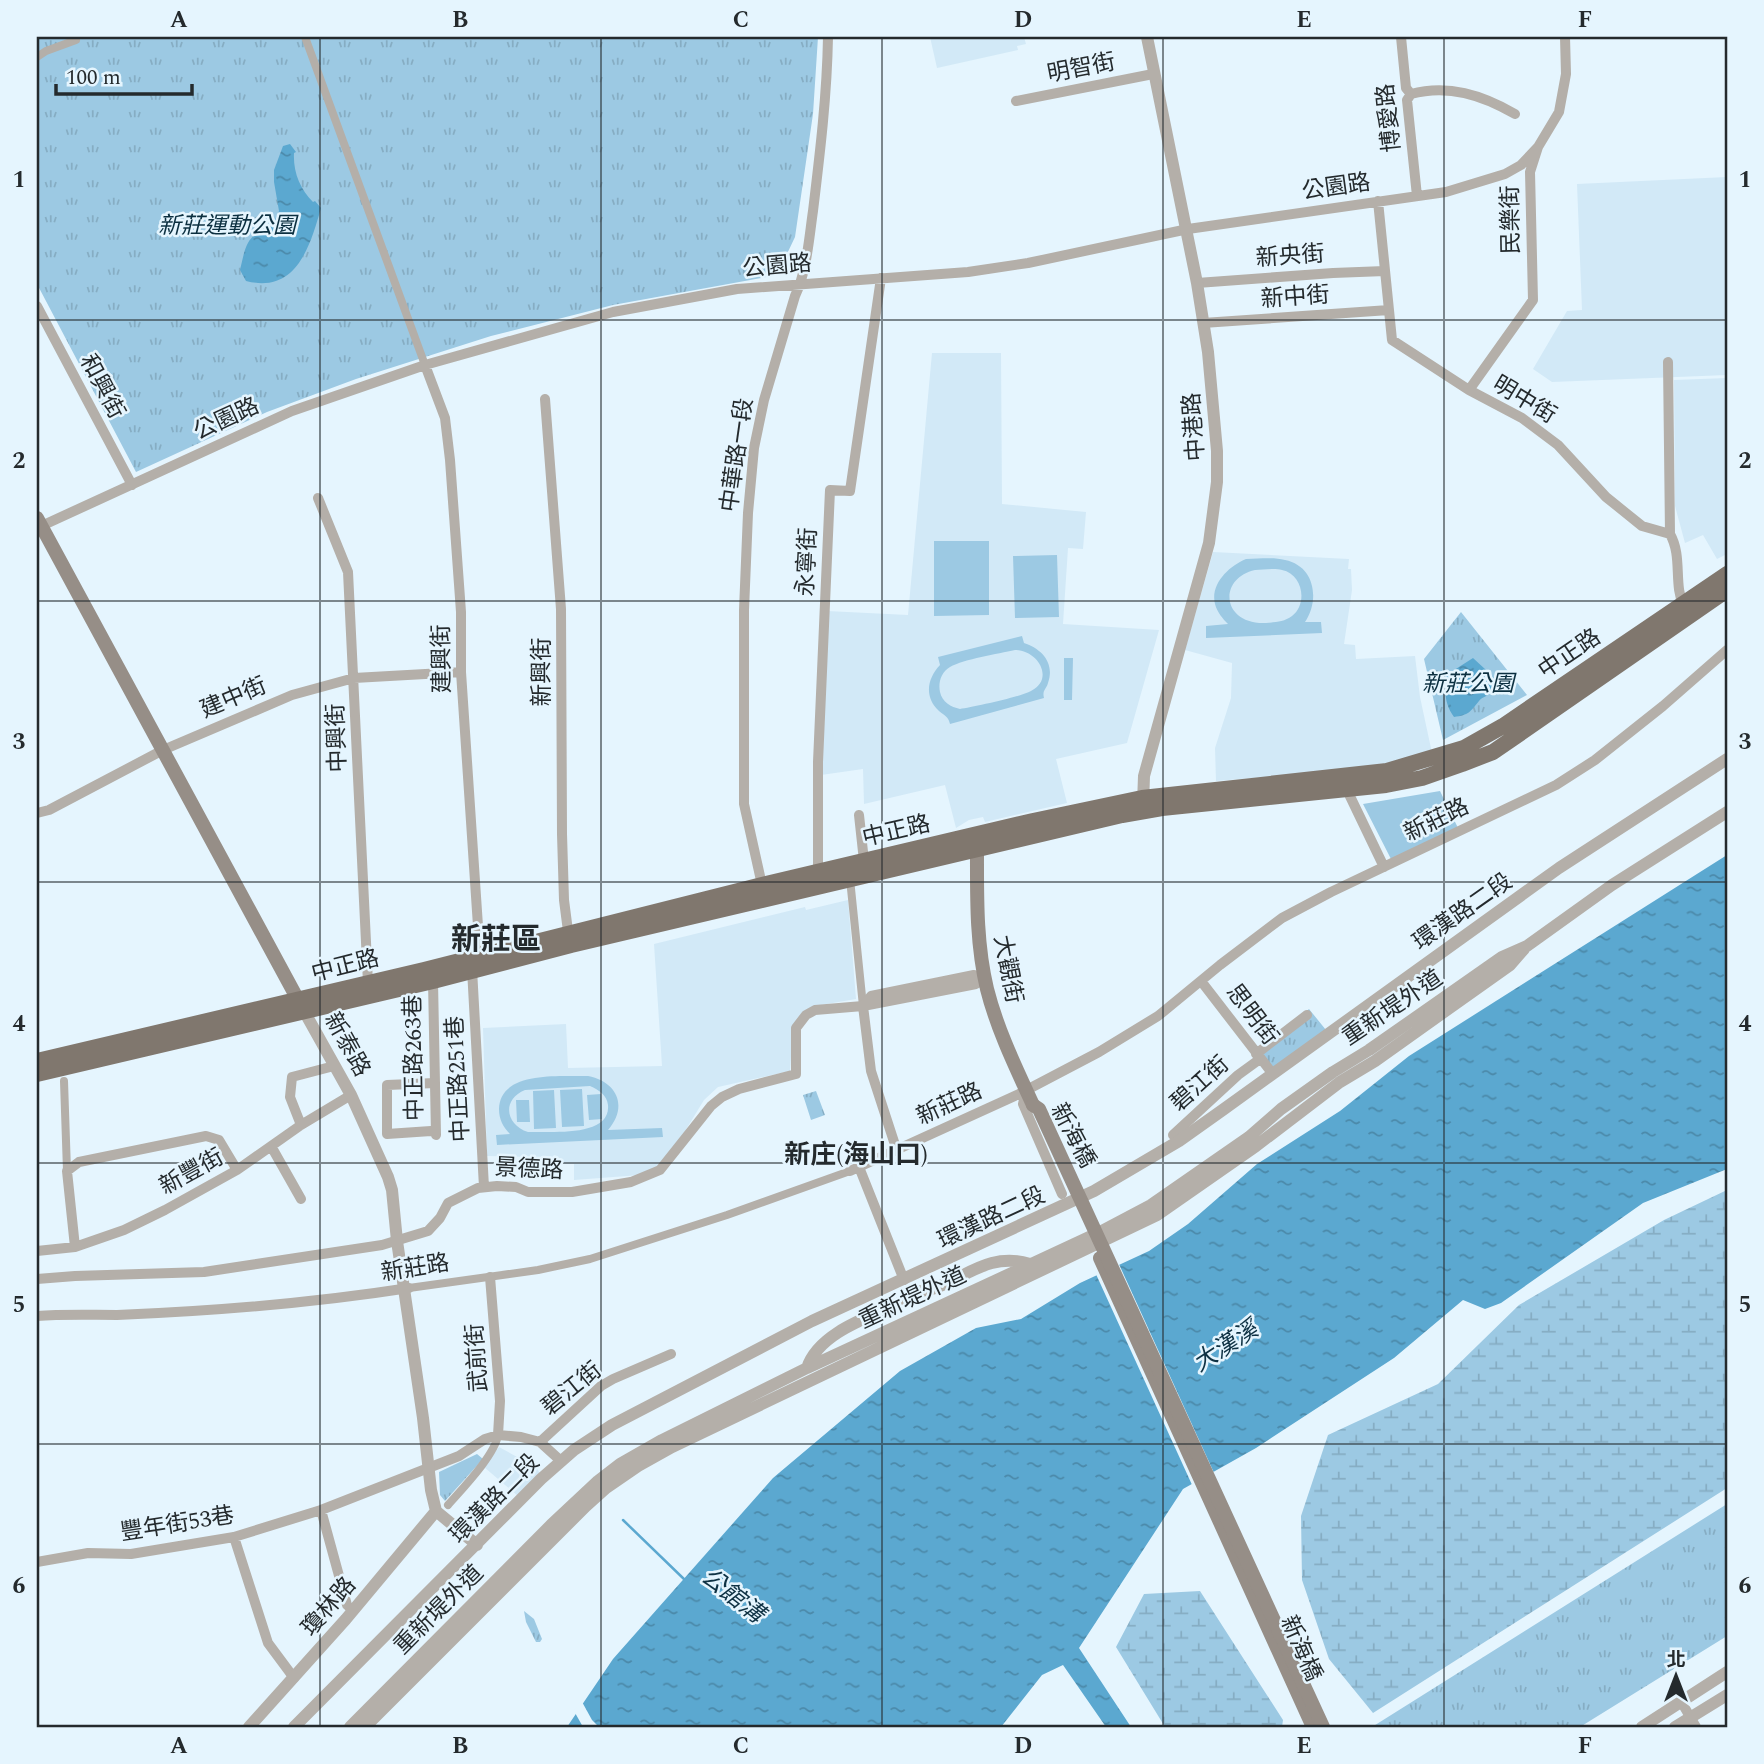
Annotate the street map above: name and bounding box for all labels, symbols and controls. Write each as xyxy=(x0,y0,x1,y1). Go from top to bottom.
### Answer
text: A xyxy=(170,3,188,38)
text: B xyxy=(452,3,468,38)
text: C xyxy=(733,3,749,38)
text: D xyxy=(1014,3,1032,38)
text: E xyxy=(1296,3,1312,38)
text: F xyxy=(1578,3,1592,38)
street label: 明智街 xyxy=(1044,45,1118,92)
scale bar xyxy=(56,52,192,96)
text: 100 m xyxy=(66,62,121,94)
street label: 博愛路 xyxy=(1368,82,1411,154)
text: 1 xyxy=(13,163,25,198)
text: 1 xyxy=(1739,163,1751,198)
street label: 公園路 xyxy=(1300,165,1373,210)
street label: 民樂街 xyxy=(1493,185,1530,255)
park label: 新莊運動公園 xyxy=(158,209,299,244)
street label: 新央街 xyxy=(1254,237,1326,276)
street label: 公園路 xyxy=(741,246,813,287)
street label: 新中街 xyxy=(1259,278,1331,317)
street label: 和興街 xyxy=(70,348,133,425)
street label: 明中街 xyxy=(1486,368,1563,433)
street label: 公園路 xyxy=(188,389,265,450)
street label: 中港路 xyxy=(1175,391,1214,463)
street label: 中華路一段 xyxy=(712,396,763,515)
text: 2 xyxy=(13,444,26,479)
text: 2 xyxy=(1739,444,1752,479)
street label: 永寧街 xyxy=(788,527,827,597)
street label: 中正路 xyxy=(1531,620,1608,688)
street label: 建興街 xyxy=(424,624,461,694)
street label: 新興街 xyxy=(525,638,560,707)
park label: 新莊公園 xyxy=(1422,667,1517,702)
street label: 建中街 xyxy=(195,669,272,728)
street label: 中興街 xyxy=(319,703,356,773)
text: 3 xyxy=(13,725,26,760)
text: 3 xyxy=(1739,725,1752,760)
street label: 新莊路 xyxy=(1398,789,1475,851)
street label: 中正路 xyxy=(859,807,934,856)
street label: 環漢路二段 xyxy=(1406,865,1520,960)
district label: 新莊區 xyxy=(451,917,541,963)
street label: 大觀街 xyxy=(984,932,1031,1006)
street label: 中正路 xyxy=(308,941,383,992)
street label: 重新堤外道 xyxy=(1335,962,1450,1055)
street label: 思明街 xyxy=(1217,977,1287,1053)
street label: 中正路263巷 xyxy=(396,994,433,1122)
street label: 新泰路 xyxy=(315,1006,379,1083)
text: 4 xyxy=(13,1007,26,1042)
text: 4 xyxy=(1739,1007,1752,1042)
street label: 中正路251巷 xyxy=(438,1015,479,1143)
street label: 碧江街 xyxy=(1163,1048,1237,1120)
street label: 新莊路 xyxy=(911,1074,988,1135)
street label: 新海橋 xyxy=(1041,1097,1104,1174)
district label: 新庄(海山口) xyxy=(784,1135,928,1175)
street label: 新豐街 xyxy=(153,1140,230,1204)
street label: 景德路 xyxy=(494,1150,564,1189)
street label: 環漢路二段 xyxy=(932,1178,1051,1259)
street label: 新莊路 xyxy=(378,1246,452,1291)
street label: 重新堤外道 xyxy=(853,1258,972,1339)
text: 5 xyxy=(13,1288,25,1323)
text: 5 xyxy=(1739,1288,1751,1323)
water label: 大漢溪 xyxy=(1186,1311,1268,1382)
street label: 武前街 xyxy=(458,1322,497,1394)
street label: 碧江街 xyxy=(534,1354,610,1424)
street label: 環漢路二段 xyxy=(442,1446,548,1552)
street label: 豐年街53巷 xyxy=(118,1498,237,1551)
street label: 重新堤外道 xyxy=(386,1557,492,1663)
water label: 公館溝 xyxy=(693,1559,774,1634)
text: 6 xyxy=(13,1569,26,1604)
street label: 瓊林路 xyxy=(293,1569,365,1645)
text: 6 xyxy=(1739,1569,1752,1604)
street label: 新海橋 xyxy=(1271,1610,1331,1687)
north arrow xyxy=(1642,1642,1712,1712)
text: 北 xyxy=(1666,1646,1686,1675)
text: A xyxy=(170,1729,188,1764)
text: B xyxy=(452,1729,468,1764)
text: C xyxy=(733,1729,749,1764)
text: D xyxy=(1014,1729,1032,1764)
text: E xyxy=(1296,1729,1312,1764)
text: F xyxy=(1578,1729,1592,1764)

